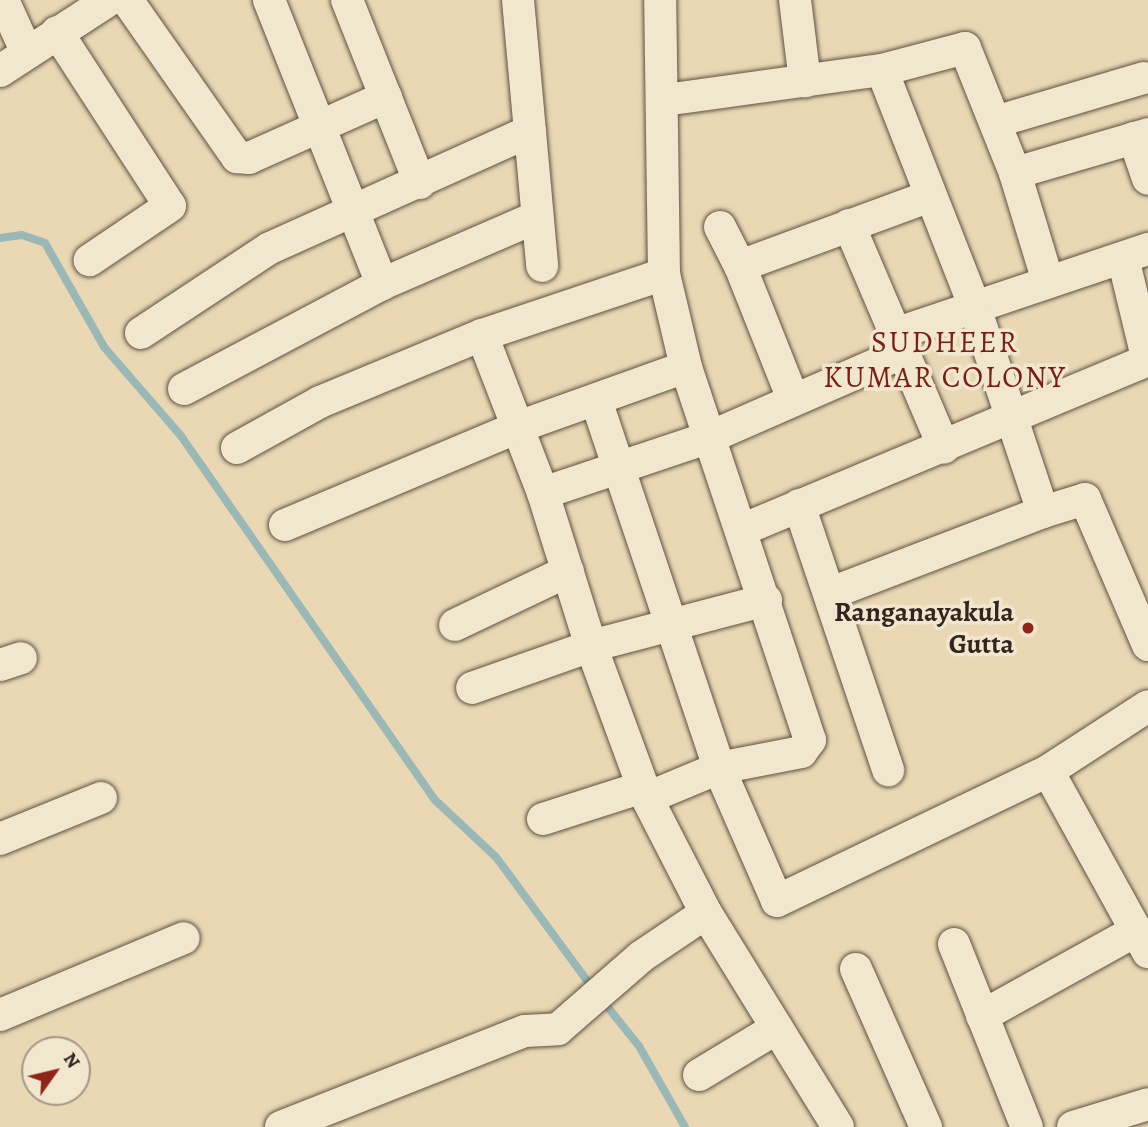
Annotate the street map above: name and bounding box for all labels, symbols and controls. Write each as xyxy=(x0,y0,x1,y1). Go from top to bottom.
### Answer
district label: SUDHEER KUMAR COLONY xyxy=(825,324,1065,394)
place label: Ranganayakula Gutta xyxy=(834,595,1014,661)
marker: Ranganayakula Gutta xyxy=(1020,620,1036,636)
north arrow xyxy=(21,1036,91,1106)
text: N xyxy=(57,1047,86,1073)

